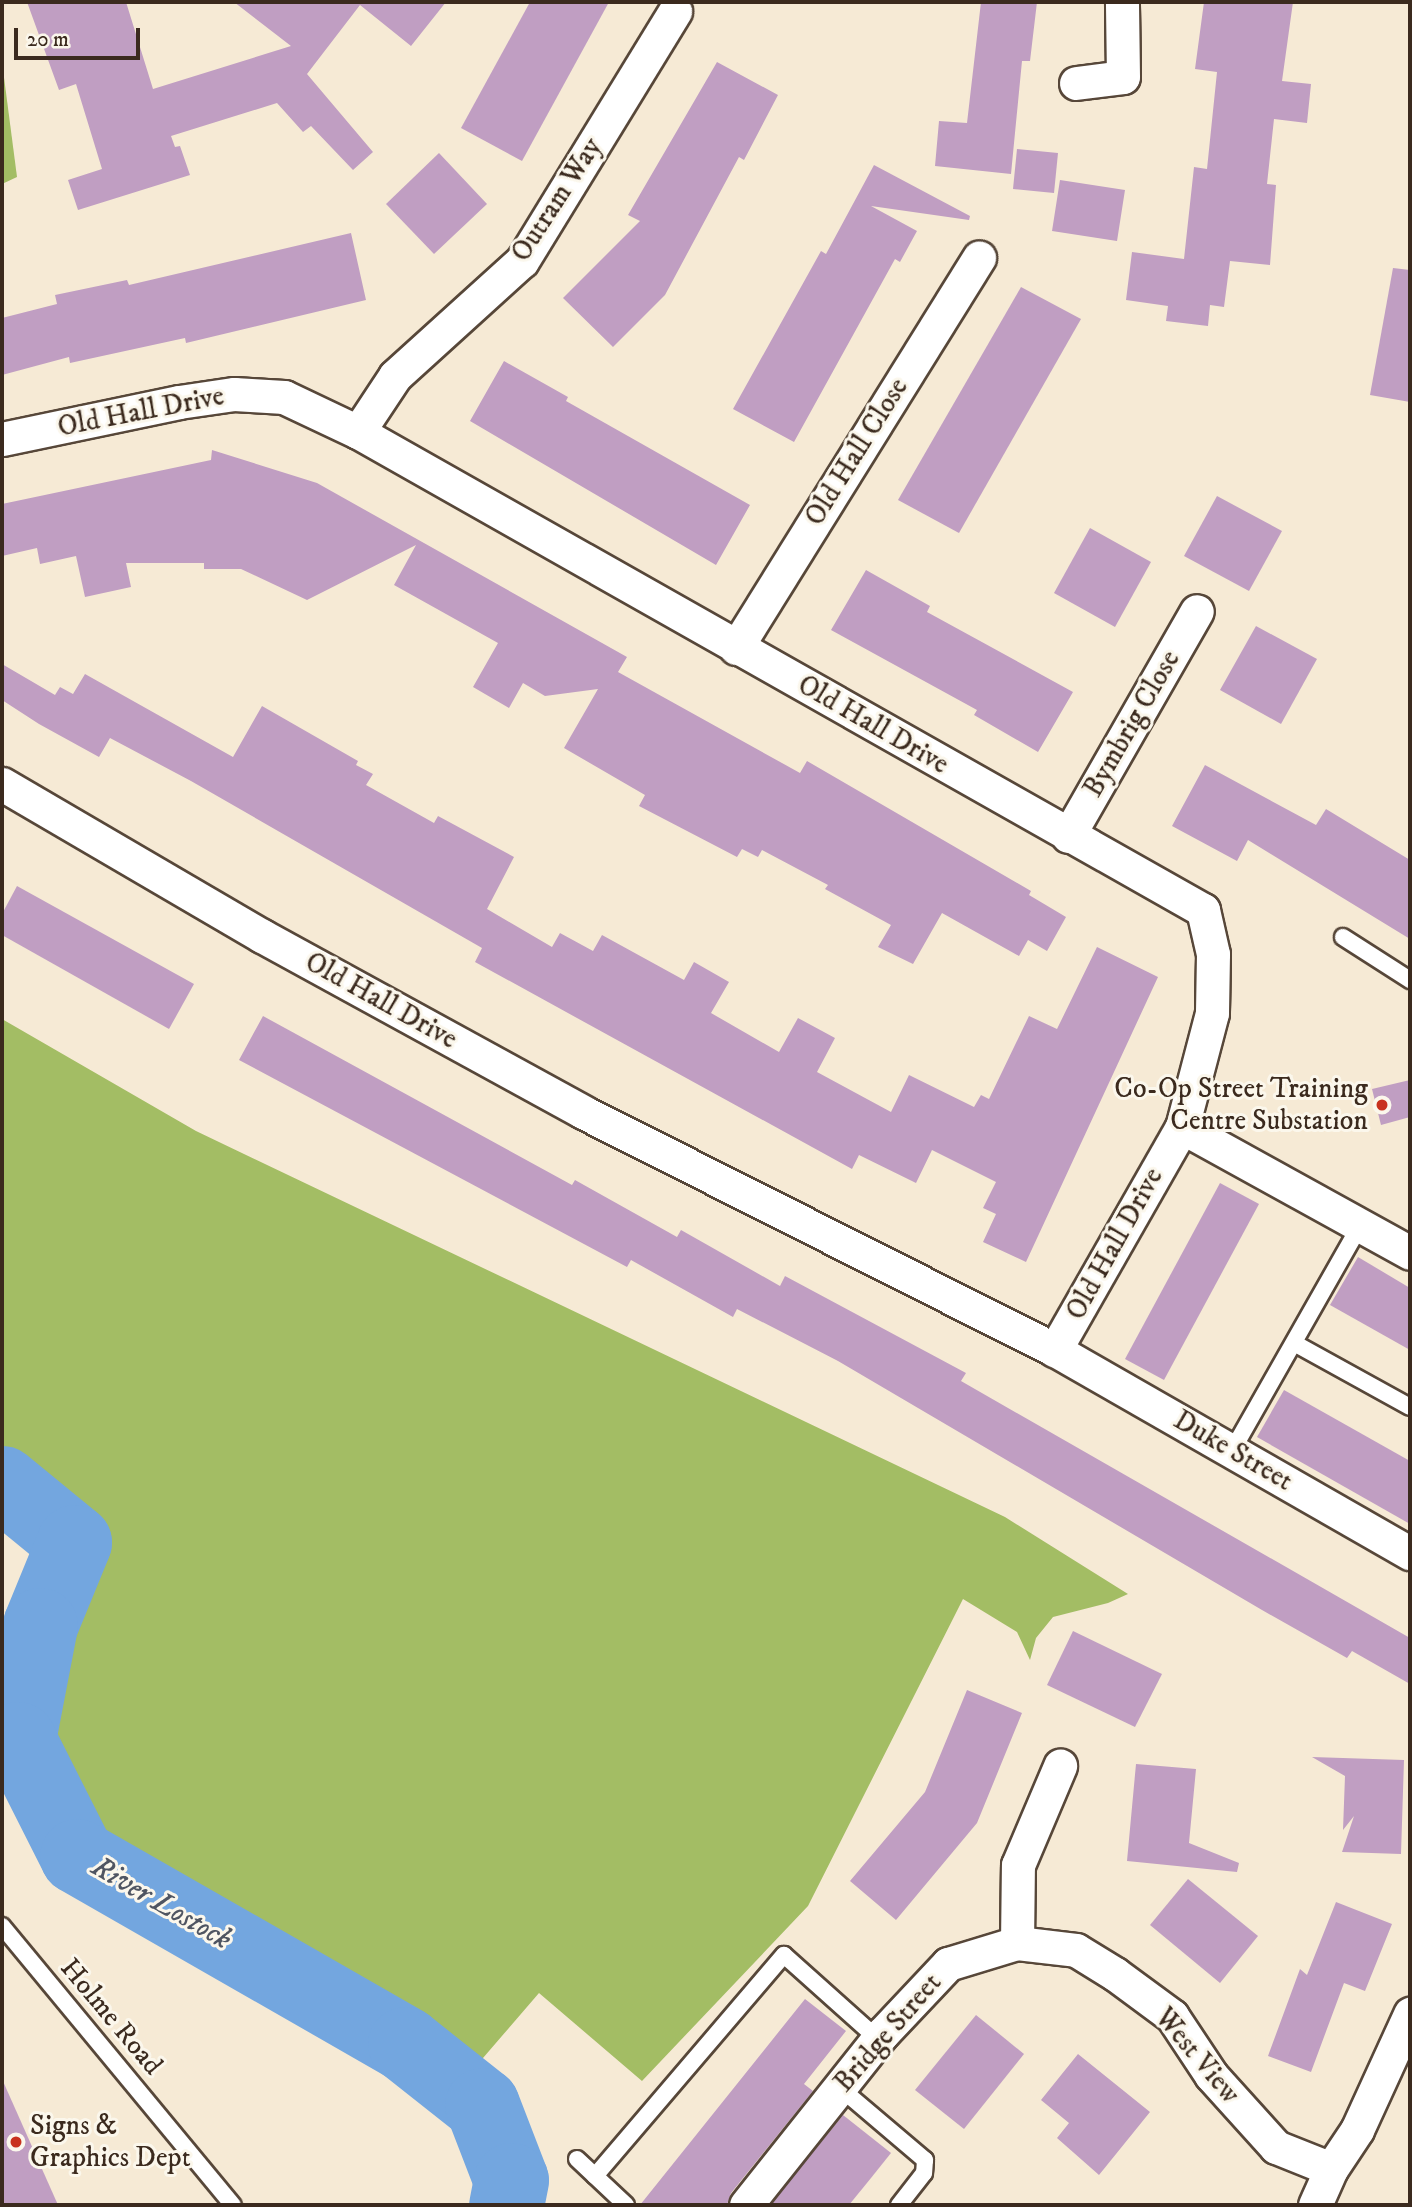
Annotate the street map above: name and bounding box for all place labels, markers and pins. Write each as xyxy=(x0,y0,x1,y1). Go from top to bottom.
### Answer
place label: Co-Op Street Training Centre Substation xyxy=(1114,1072,1368,1138)
marker: Co-Op Street Training Centre Substation xyxy=(1374,1097,1390,1113)
place label: Signs & Graphics Dept xyxy=(30,2109,191,2175)
marker: Signs & Graphics Dept xyxy=(8,2134,24,2150)

